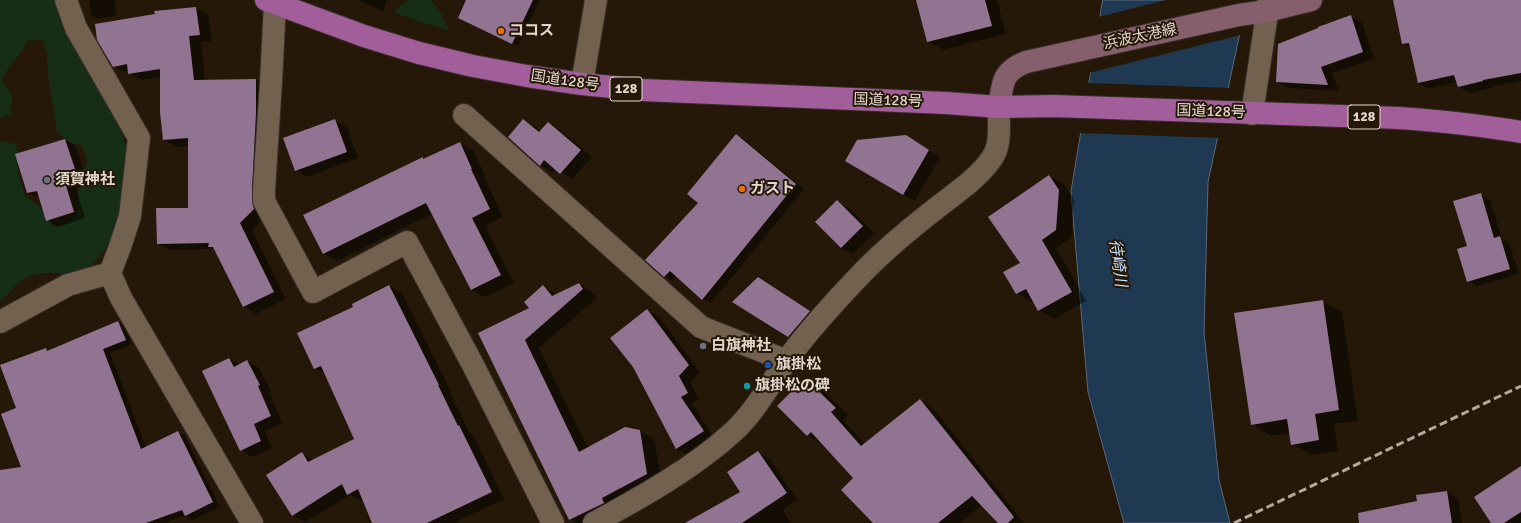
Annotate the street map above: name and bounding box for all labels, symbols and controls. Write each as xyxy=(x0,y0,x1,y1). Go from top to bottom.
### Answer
street label: 浜波太港線 xyxy=(1101,20,1179,54)
place label: ココス xyxy=(509,22,554,40)
marker: ココス xyxy=(496,26,506,36)
street label: 国道128号 xyxy=(529,67,601,95)
road number: 128 xyxy=(610,77,642,101)
street label: 国道128号 xyxy=(853,91,923,111)
street label: 国道128号 xyxy=(1176,102,1246,122)
road number: 128 xyxy=(1348,105,1380,129)
place label: 須賀神社 xyxy=(55,171,115,189)
marker: 須賀神社 xyxy=(42,175,52,185)
place label: ガスト xyxy=(750,180,795,198)
marker: ガスト xyxy=(737,184,747,194)
water label: 待崎川 xyxy=(1104,238,1130,288)
place label: 白旗神社 xyxy=(711,337,771,355)
marker: 白旗神社 xyxy=(698,341,708,351)
place label: 旗掛松 xyxy=(776,356,821,374)
marker: 旗掛松 xyxy=(763,360,773,370)
place label: 旗掛松の碑 xyxy=(755,377,830,395)
marker: 旗掛松の碑 xyxy=(742,381,752,391)

